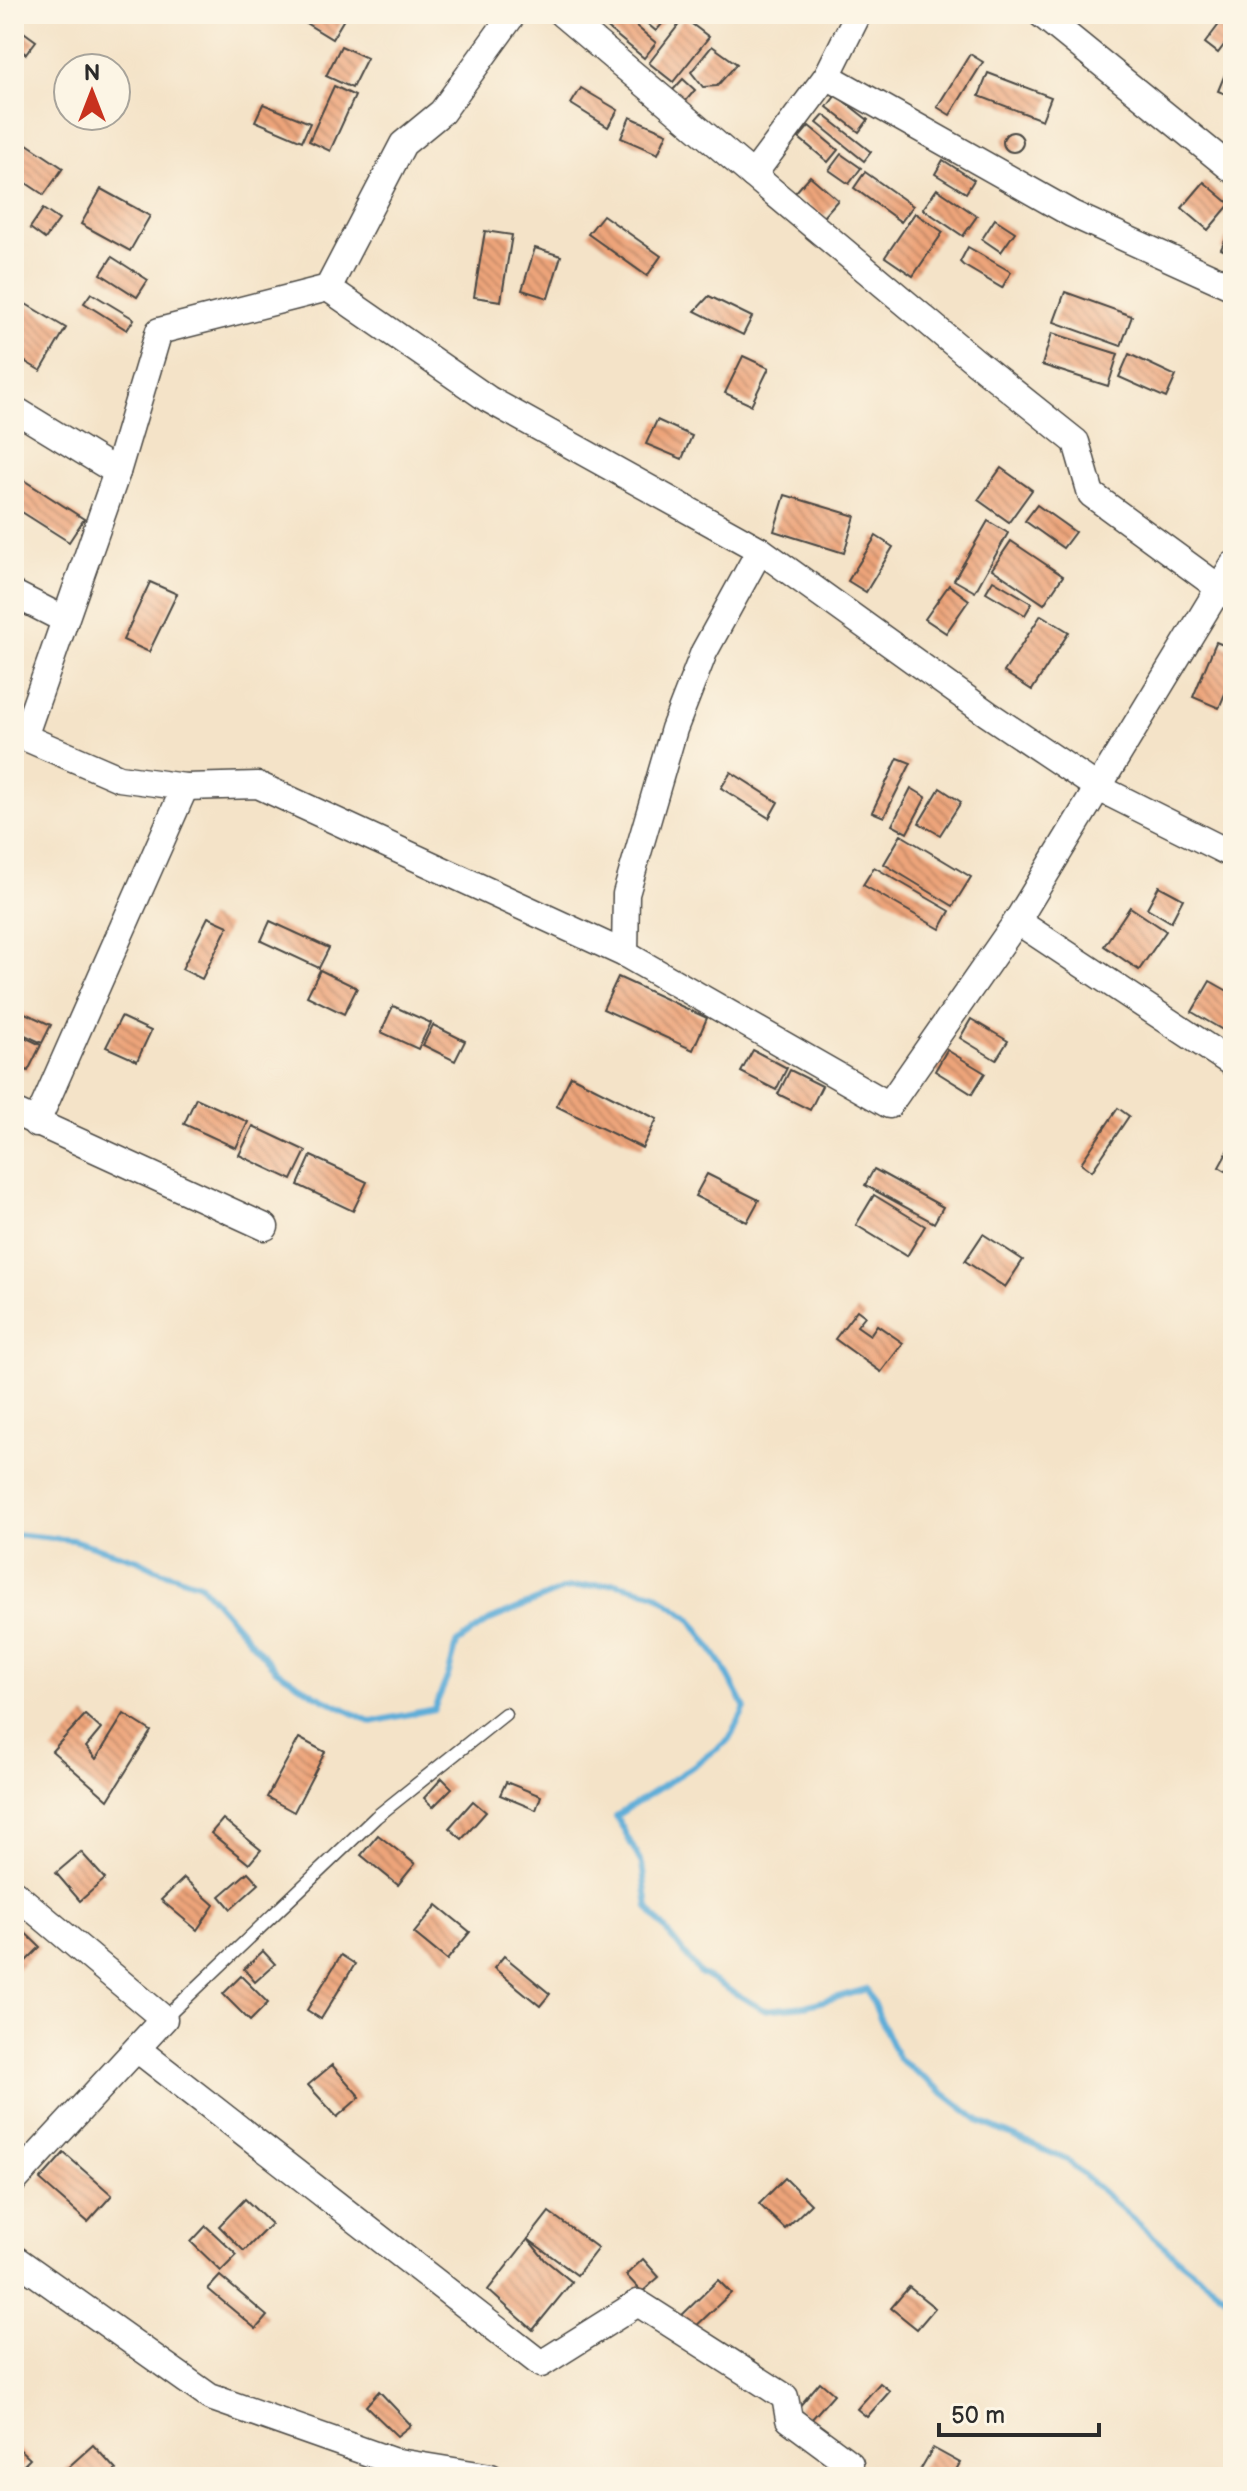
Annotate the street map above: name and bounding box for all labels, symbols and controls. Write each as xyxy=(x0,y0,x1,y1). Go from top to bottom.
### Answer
north arrow xyxy=(52,52,132,132)
text: N xyxy=(84,60,100,87)
scale bar xyxy=(939,2387,1099,2437)
text: 50 m xyxy=(951,2401,1005,2430)

